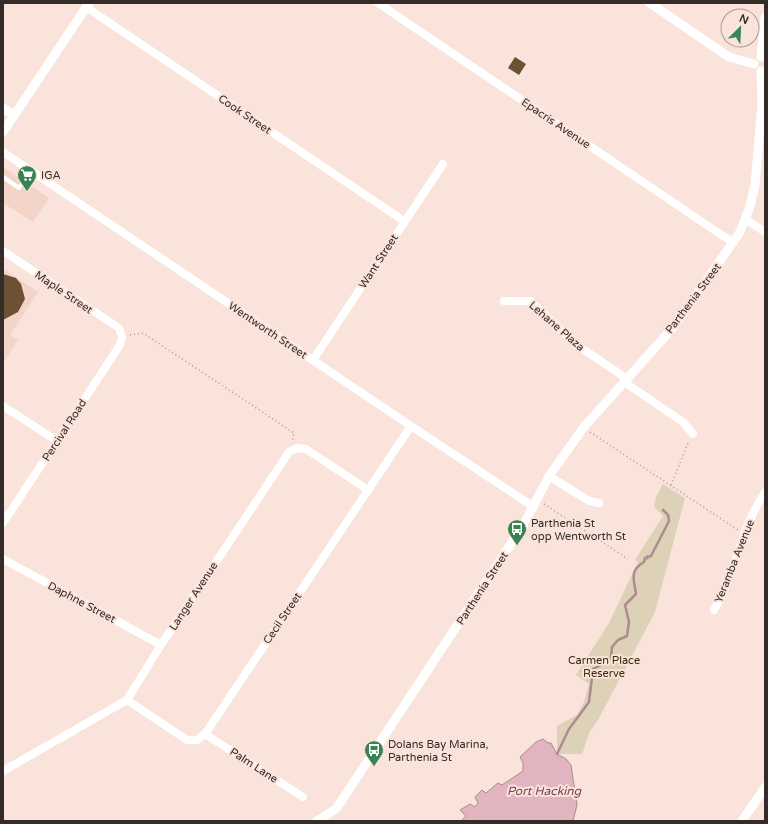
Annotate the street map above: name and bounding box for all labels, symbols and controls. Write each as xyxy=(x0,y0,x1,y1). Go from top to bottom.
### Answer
north arrow xyxy=(720,8,760,48)
text: N xyxy=(737,12,751,27)
street label: Cook Street xyxy=(216,92,274,137)
street label: Epacris Avenue xyxy=(519,96,593,151)
supermarket icon: IGA xyxy=(16,164,38,192)
place label: IGA xyxy=(41,169,61,182)
street label: Want Street xyxy=(356,232,401,291)
street label: Parthenia Street xyxy=(663,261,724,336)
street label: Maple Street xyxy=(32,268,95,317)
street label: Wentworth Street xyxy=(226,299,310,362)
street label: Lehane Plaza xyxy=(526,299,587,354)
street label: Percival Road xyxy=(40,397,89,464)
place label: Parthenia St opp Wentworth St xyxy=(531,517,626,543)
bus stop icon: Parthenia St opp Wentworth St xyxy=(506,518,528,546)
street label: Yeramba Avenue xyxy=(712,518,757,605)
street label: Parthenia Street xyxy=(454,549,511,627)
street label: Langer Avenue xyxy=(167,560,220,633)
street label: Daphne Street xyxy=(46,579,118,626)
street label: Cecil Street xyxy=(260,590,304,647)
park label: Carmen Place Reserve xyxy=(568,654,640,680)
place label: Dolans Bay Marina, Parthenia St xyxy=(388,738,489,764)
bus stop icon: Dolans Bay Marina, Parthenia St xyxy=(363,739,385,767)
street label: Palm Lane xyxy=(227,745,280,786)
water label: Port Hacking xyxy=(507,784,582,798)

